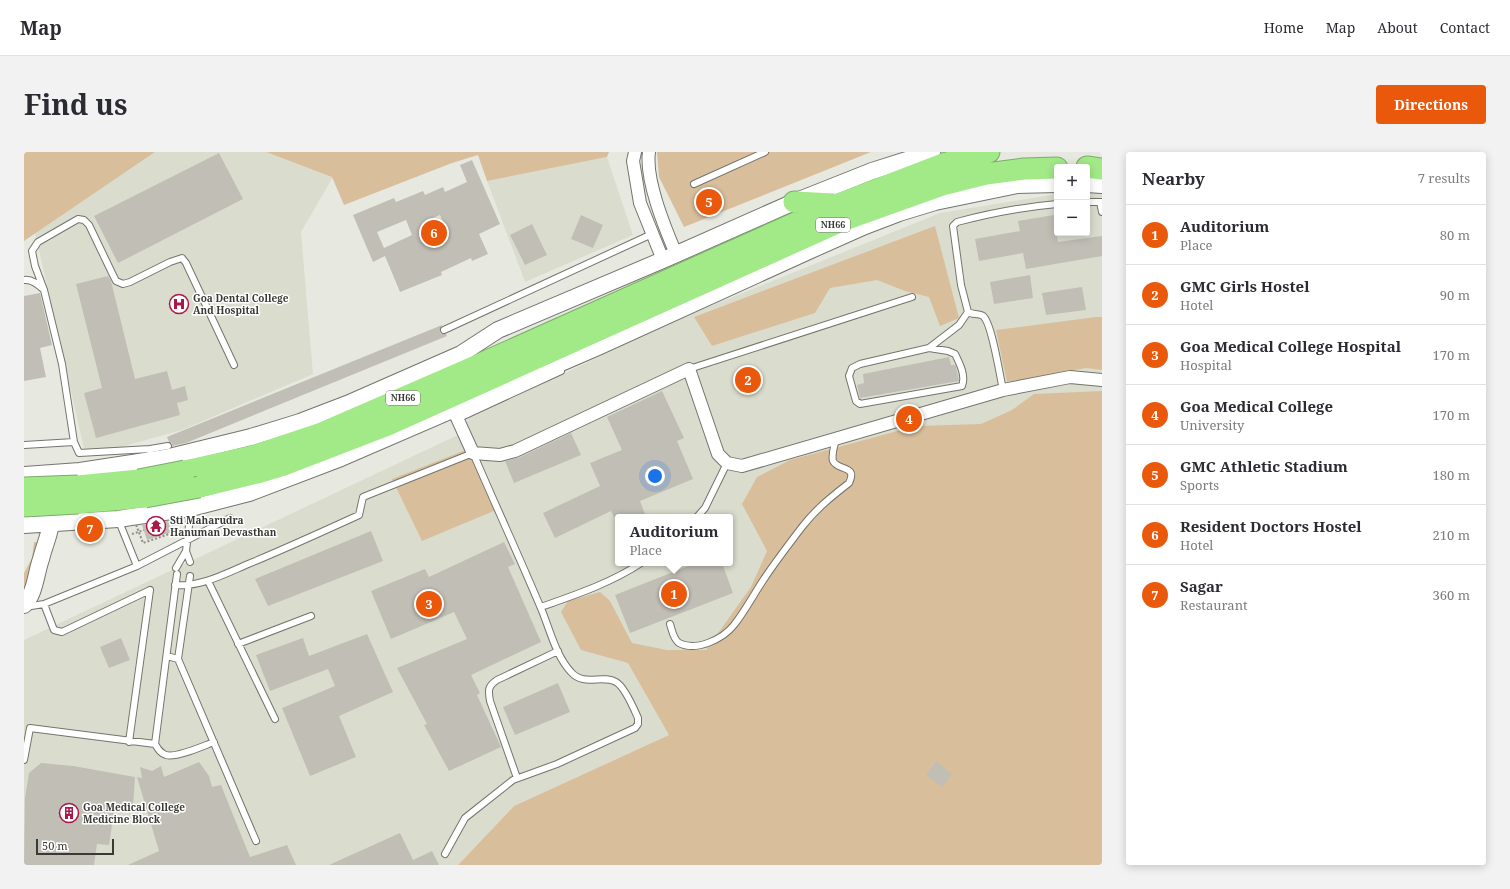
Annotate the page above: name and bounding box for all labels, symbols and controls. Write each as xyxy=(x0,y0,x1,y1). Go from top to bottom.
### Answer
text: Map xyxy=(20,15,62,41)
text: Home xyxy=(1264,18,1304,37)
text: Map xyxy=(1326,18,1355,37)
text: About xyxy=(1377,18,1418,37)
text: Contact xyxy=(1440,18,1490,37)
text: Find us xyxy=(24,85,128,123)
button: Directions xyxy=(1376,85,1486,124)
map controls xyxy=(1054,164,1090,236)
button: + xyxy=(1054,164,1090,200)
text: Nearby xyxy=(1142,167,1205,190)
text: 7 results xyxy=(1418,169,1470,187)
pin: 5 xyxy=(696,187,722,217)
button: − xyxy=(1054,200,1090,236)
text: Auditorium xyxy=(1180,216,1269,236)
pin: 6 xyxy=(421,218,447,248)
road number: NH66 xyxy=(816,218,850,232)
text: 1 xyxy=(1151,226,1159,244)
text: 80 m xyxy=(1440,226,1470,244)
text: Place xyxy=(1180,236,1213,254)
text: GMC Girls Hostel xyxy=(1180,276,1309,296)
text: 2 xyxy=(1151,286,1159,304)
text: 90 m xyxy=(1440,286,1470,304)
place label: Goa Dental College And Hospital xyxy=(193,291,289,317)
hospital icon: Goa Dental College And Hospital xyxy=(168,293,190,315)
text: Hotel xyxy=(1180,296,1213,314)
text: Goa Medical College Hospital xyxy=(1180,336,1401,356)
text: 3 xyxy=(1151,346,1159,364)
text: 170 m xyxy=(1433,346,1470,364)
text: Hospital xyxy=(1180,356,1232,374)
pin: 2 xyxy=(735,365,761,395)
road number: NH66 xyxy=(386,391,420,405)
text: Goa Medical College xyxy=(1180,396,1333,416)
pin: 4 xyxy=(896,404,922,434)
text: 4 xyxy=(1151,406,1159,424)
text: 170 m xyxy=(1433,406,1470,424)
text: University xyxy=(1180,416,1244,434)
text: GMC Athletic Stadium xyxy=(1180,456,1348,476)
your location xyxy=(645,466,665,486)
text: 5 xyxy=(1151,466,1159,484)
text: 180 m xyxy=(1433,466,1470,484)
text: Sports xyxy=(1180,476,1219,494)
place label: Sti Maharudra Hanuman Devasthan xyxy=(170,513,277,539)
pin: 7 xyxy=(77,514,103,544)
popup xyxy=(615,514,733,566)
temple icon: Sti Maharudra Hanuman Devasthan xyxy=(145,515,167,537)
text: Resident Doctors Hostel xyxy=(1180,516,1362,536)
text: Auditorium xyxy=(629,521,719,541)
text: 6 xyxy=(1151,526,1159,544)
text: 210 m xyxy=(1433,526,1470,544)
text: Hotel xyxy=(1180,536,1213,554)
text: Place xyxy=(629,541,662,559)
text: Sagar xyxy=(1180,576,1223,596)
pin: 1 xyxy=(661,579,687,609)
text: 7 xyxy=(1151,586,1159,604)
text: 360 m xyxy=(1433,586,1470,604)
pin: 3 xyxy=(416,589,442,619)
text: Restaurant xyxy=(1180,596,1248,614)
place label: Goa Medical College Medicine Block xyxy=(83,800,185,826)
building icon: Goa Medical College Medicine Block xyxy=(58,802,80,824)
scale bar xyxy=(36,837,114,856)
text: 50 m xyxy=(42,838,68,853)

